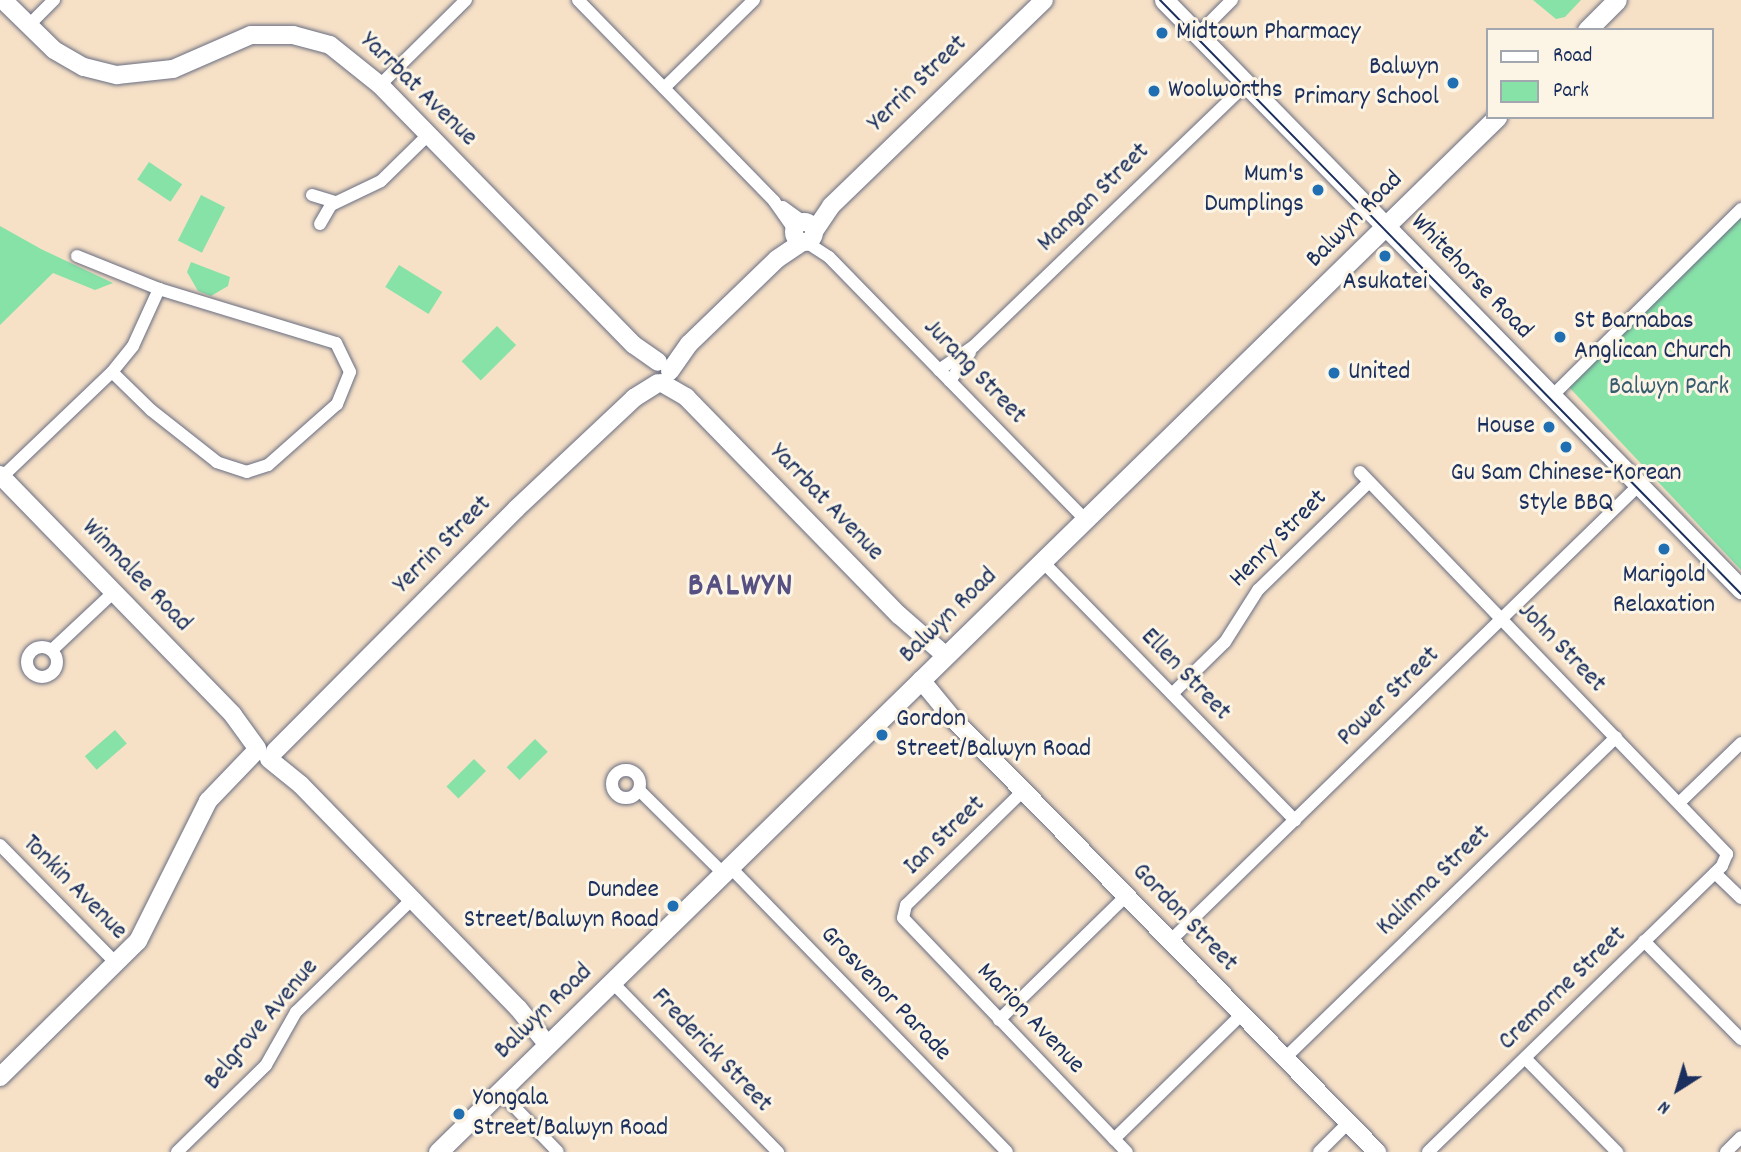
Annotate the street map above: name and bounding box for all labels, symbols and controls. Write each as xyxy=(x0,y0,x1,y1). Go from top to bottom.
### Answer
place label: Midtown Pharmacy xyxy=(1176,17,1361,49)
marker: Midtown Pharmacy xyxy=(1154,25,1170,41)
street label: Yarrbat Avenue xyxy=(353,26,483,154)
legend xyxy=(1486,28,1713,119)
street label: Yerrin Street xyxy=(862,29,974,139)
text: Road xyxy=(1553,42,1592,72)
place label: Balwyn Primary School xyxy=(1293,52,1439,114)
place label: Woolworths xyxy=(1168,75,1283,107)
marker: Balwyn Primary School xyxy=(1445,75,1461,91)
text: Park xyxy=(1553,77,1589,107)
marker: Woolworths xyxy=(1146,83,1162,99)
street label: Mangan Street xyxy=(1031,137,1157,259)
place label: Mum's Dumplings xyxy=(1204,159,1304,220)
street label: Balwyn Road xyxy=(1300,165,1410,275)
marker: Mum's Dumplings xyxy=(1310,182,1326,198)
street label: Whitehorse Road xyxy=(1403,208,1539,346)
marker: Asukatei xyxy=(1377,248,1393,264)
place label: Asukatei xyxy=(1343,267,1427,299)
place label: St Barnabas Anglican Church xyxy=(1574,306,1731,368)
street label: Jurang Street xyxy=(916,313,1032,431)
marker: St Barnabas Anglican Church xyxy=(1552,329,1568,345)
place label: United xyxy=(1348,357,1411,389)
marker: United xyxy=(1326,365,1342,381)
park label: Balwyn Park xyxy=(1609,372,1729,404)
place label: House xyxy=(1477,411,1535,443)
marker: House xyxy=(1541,419,1557,435)
street label: Yarrbat Avenue xyxy=(762,438,890,568)
marker: Gu Sam Chinese-Korean Style BBQ xyxy=(1558,439,1574,455)
place label: Gu Sam Chinese-Korean Style BBQ xyxy=(1451,458,1681,520)
street label: Henry Street xyxy=(1223,483,1335,595)
street label: Yerrin Street xyxy=(387,489,499,601)
street label: Winmalee Road xyxy=(74,513,198,639)
marker: Marigold Relaxation xyxy=(1656,541,1672,557)
place label: Marigold Relaxation xyxy=(1613,560,1715,622)
street label: Balwyn Road xyxy=(893,562,1005,670)
district label: BALWYN xyxy=(689,568,793,608)
street label: John Street xyxy=(1510,596,1612,700)
street label: Ellen Street xyxy=(1133,622,1237,728)
street label: Power Street xyxy=(1331,641,1447,753)
place label: Gordon Street/Balwyn Road xyxy=(896,704,1091,766)
marker: Gordon Street/Balwyn Road xyxy=(874,727,890,743)
street label: Ian Street xyxy=(898,790,992,882)
street label: Kalimna Street xyxy=(1371,819,1497,943)
street label: Tonkin Avenue xyxy=(15,829,133,947)
street label: Gordon Street xyxy=(1124,857,1244,979)
place label: Dundee Street/Balwyn Road xyxy=(464,875,659,936)
marker: Dundee Street/Balwyn Road xyxy=(665,898,681,914)
street label: Grosvenor Parade xyxy=(813,920,957,1068)
street label: Cremorne Street xyxy=(1493,920,1633,1058)
street label: Belgrove Avenue xyxy=(198,953,326,1097)
street label: Marion Avenue xyxy=(969,957,1091,1081)
street label: Balwyn Road xyxy=(488,958,600,1066)
street label: Frederick Street xyxy=(644,982,778,1120)
north arrow xyxy=(1643,1054,1713,1124)
place label: Yongala Street/Balwyn Road xyxy=(473,1083,668,1144)
text: N xyxy=(1653,1093,1677,1120)
marker: Yongala Street/Balwyn Road xyxy=(451,1106,467,1122)

